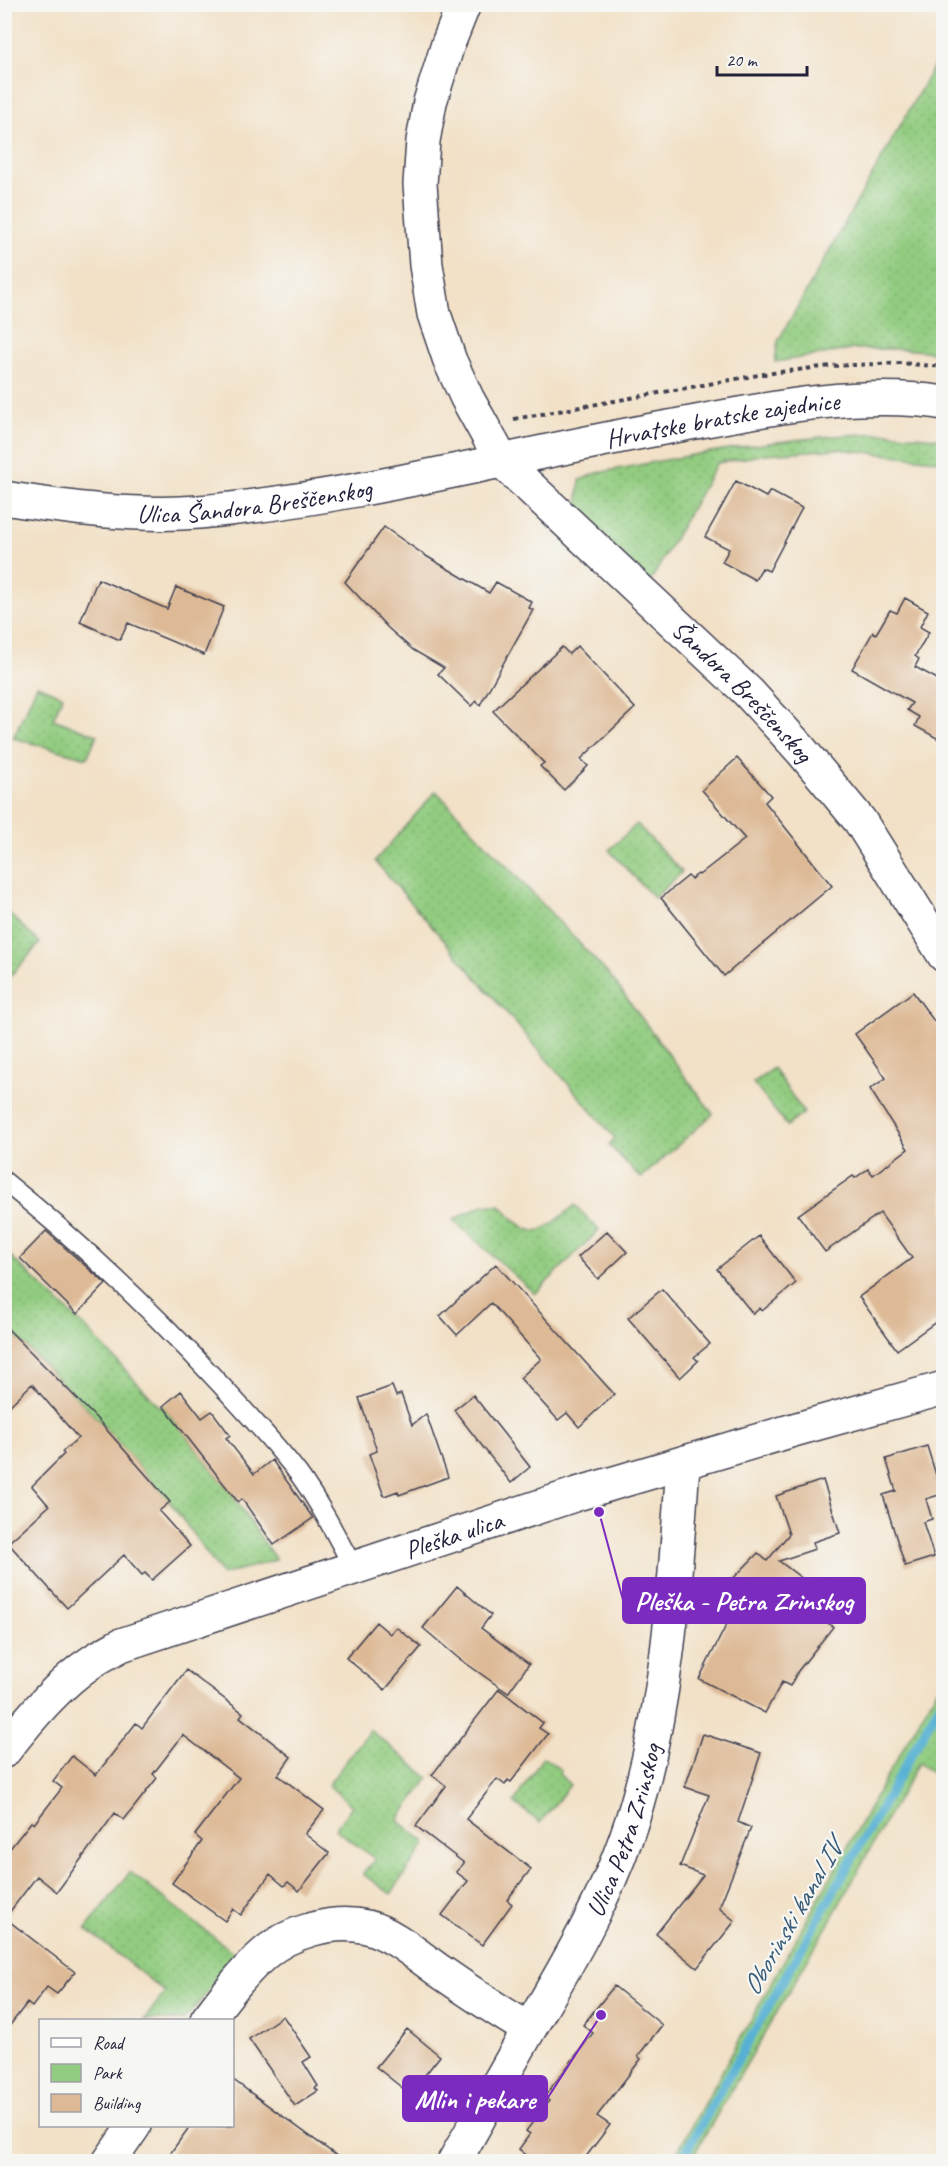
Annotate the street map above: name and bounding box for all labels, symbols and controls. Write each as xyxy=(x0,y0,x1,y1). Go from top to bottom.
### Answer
scale bar xyxy=(717,39,807,77)
text: 20 m xyxy=(726,49,759,71)
street label: Hrvatske bratske zajednice xyxy=(603,384,842,455)
street label: Ulica Šandora Breščenskog xyxy=(136,471,376,530)
street label: Šandora Breščenskog xyxy=(665,613,822,770)
street label: Pleška ulica xyxy=(401,1503,509,1566)
callout: Pleška - Petra Zrinskog xyxy=(623,1578,865,1623)
text: Pleška - Petra Zrinskog xyxy=(635,1584,855,1618)
street label: Ulica Petra Zrinskog xyxy=(578,1739,668,1922)
water label: Oborinski kanal IV xyxy=(734,1826,855,2001)
legend xyxy=(39,2019,234,2127)
text: Road xyxy=(93,2032,126,2054)
text: Park xyxy=(93,2062,123,2084)
callout: Mlin i pekare xyxy=(403,2076,547,2121)
text: Mlin i pekare xyxy=(415,2082,537,2116)
text: Building xyxy=(93,2092,142,2114)

